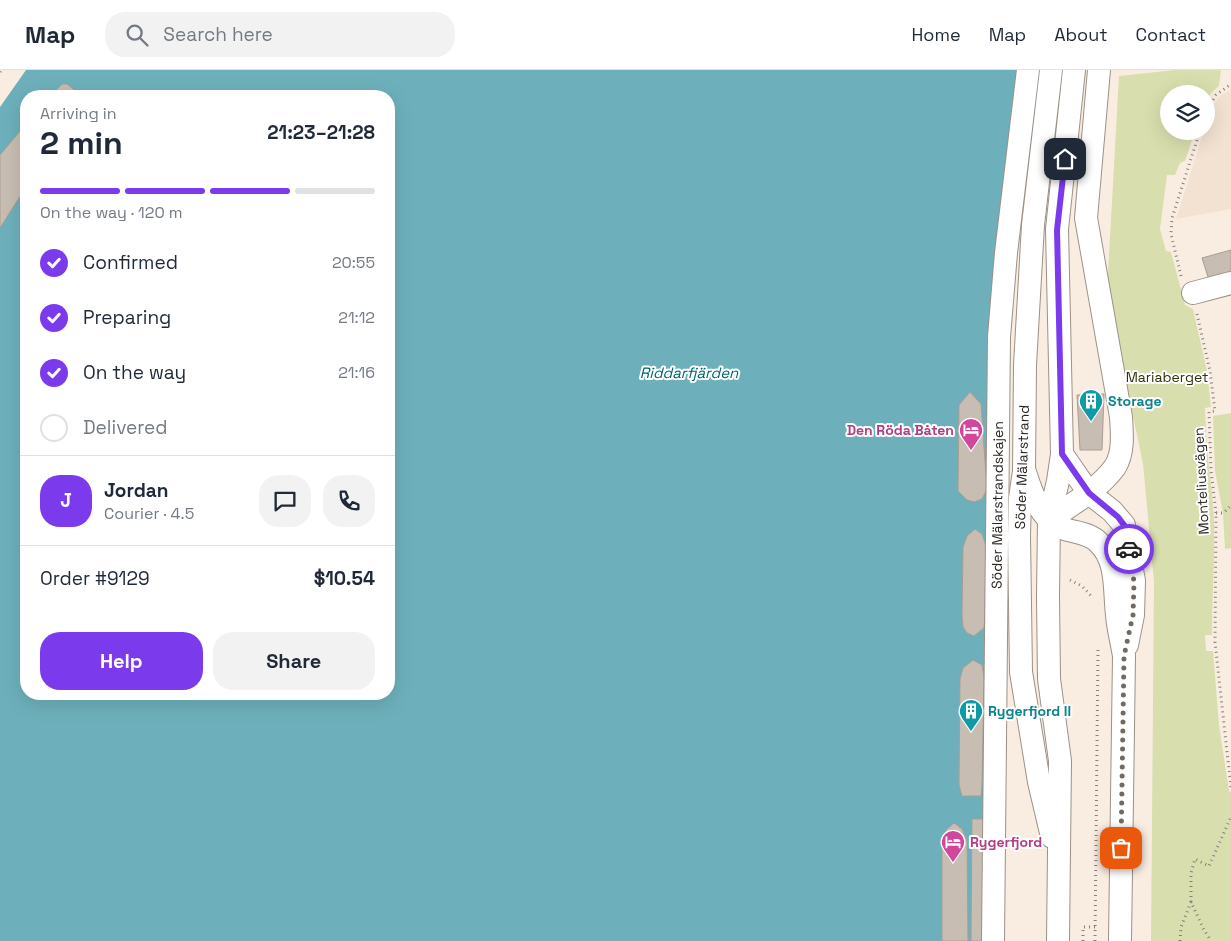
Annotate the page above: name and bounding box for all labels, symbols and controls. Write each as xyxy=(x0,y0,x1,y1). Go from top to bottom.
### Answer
search box xyxy=(105,12,455,57)
text: Map xyxy=(25,19,75,50)
icon: search xyxy=(123,21,151,49)
text: Search here xyxy=(163,22,273,47)
text: Home xyxy=(912,23,961,46)
text: Map xyxy=(989,23,1026,46)
text: About xyxy=(1054,23,1108,46)
text: Contact xyxy=(1136,23,1206,46)
map controls xyxy=(1160,85,1215,140)
button: layers xyxy=(1160,85,1215,140)
text: Arriving in xyxy=(40,103,117,124)
text: 21:23–21:28 xyxy=(267,120,375,145)
text: 2 min xyxy=(40,123,123,163)
pin xyxy=(1044,138,1086,180)
icon: home xyxy=(1051,145,1079,173)
text: On the way · 120 m xyxy=(40,202,183,223)
icon: check xyxy=(40,249,68,277)
text: Confirmed xyxy=(83,250,178,275)
text: 20:55 xyxy=(332,252,375,273)
icon: check xyxy=(40,304,68,332)
text: Preparing xyxy=(83,305,171,330)
text: 21:12 xyxy=(338,307,375,328)
icon: check xyxy=(40,359,68,387)
text: On the way xyxy=(83,360,186,385)
text: 21:16 xyxy=(338,362,375,383)
water label: Riddarfjärden xyxy=(640,363,739,382)
park label: Mariaberget xyxy=(1126,368,1208,386)
building icon: Storage xyxy=(1078,388,1104,422)
place label: Storage xyxy=(1108,392,1162,410)
street label: Söder Mälarstrand xyxy=(1011,404,1033,530)
text: Delivered xyxy=(83,415,168,440)
hotel icon: Den Röda Båten xyxy=(958,417,984,451)
place label: Den Röda Båten xyxy=(847,421,954,439)
street label: Söder Mälarstrandskajen xyxy=(987,421,1007,589)
street label: Monteliusvägen xyxy=(1189,427,1213,535)
button: chat xyxy=(259,475,311,527)
button: phone xyxy=(323,475,375,527)
text: Jordan xyxy=(104,478,169,503)
text: J xyxy=(60,488,72,513)
text: Courier · 4.5 xyxy=(104,503,194,524)
courier xyxy=(1104,524,1154,574)
icon: car xyxy=(1115,535,1143,563)
text: Order #9129 xyxy=(40,566,150,591)
text: $10.54 xyxy=(314,566,375,591)
button: Help xyxy=(40,632,203,690)
button: Share xyxy=(213,632,375,690)
building icon: Rygerfjord II xyxy=(958,698,984,732)
place label: Rygerfjord II xyxy=(988,702,1071,720)
pin xyxy=(1100,827,1142,869)
hotel icon: Rygerfjord xyxy=(940,829,966,863)
place label: Rygerfjord xyxy=(970,833,1042,851)
icon: bag xyxy=(1107,834,1135,862)

